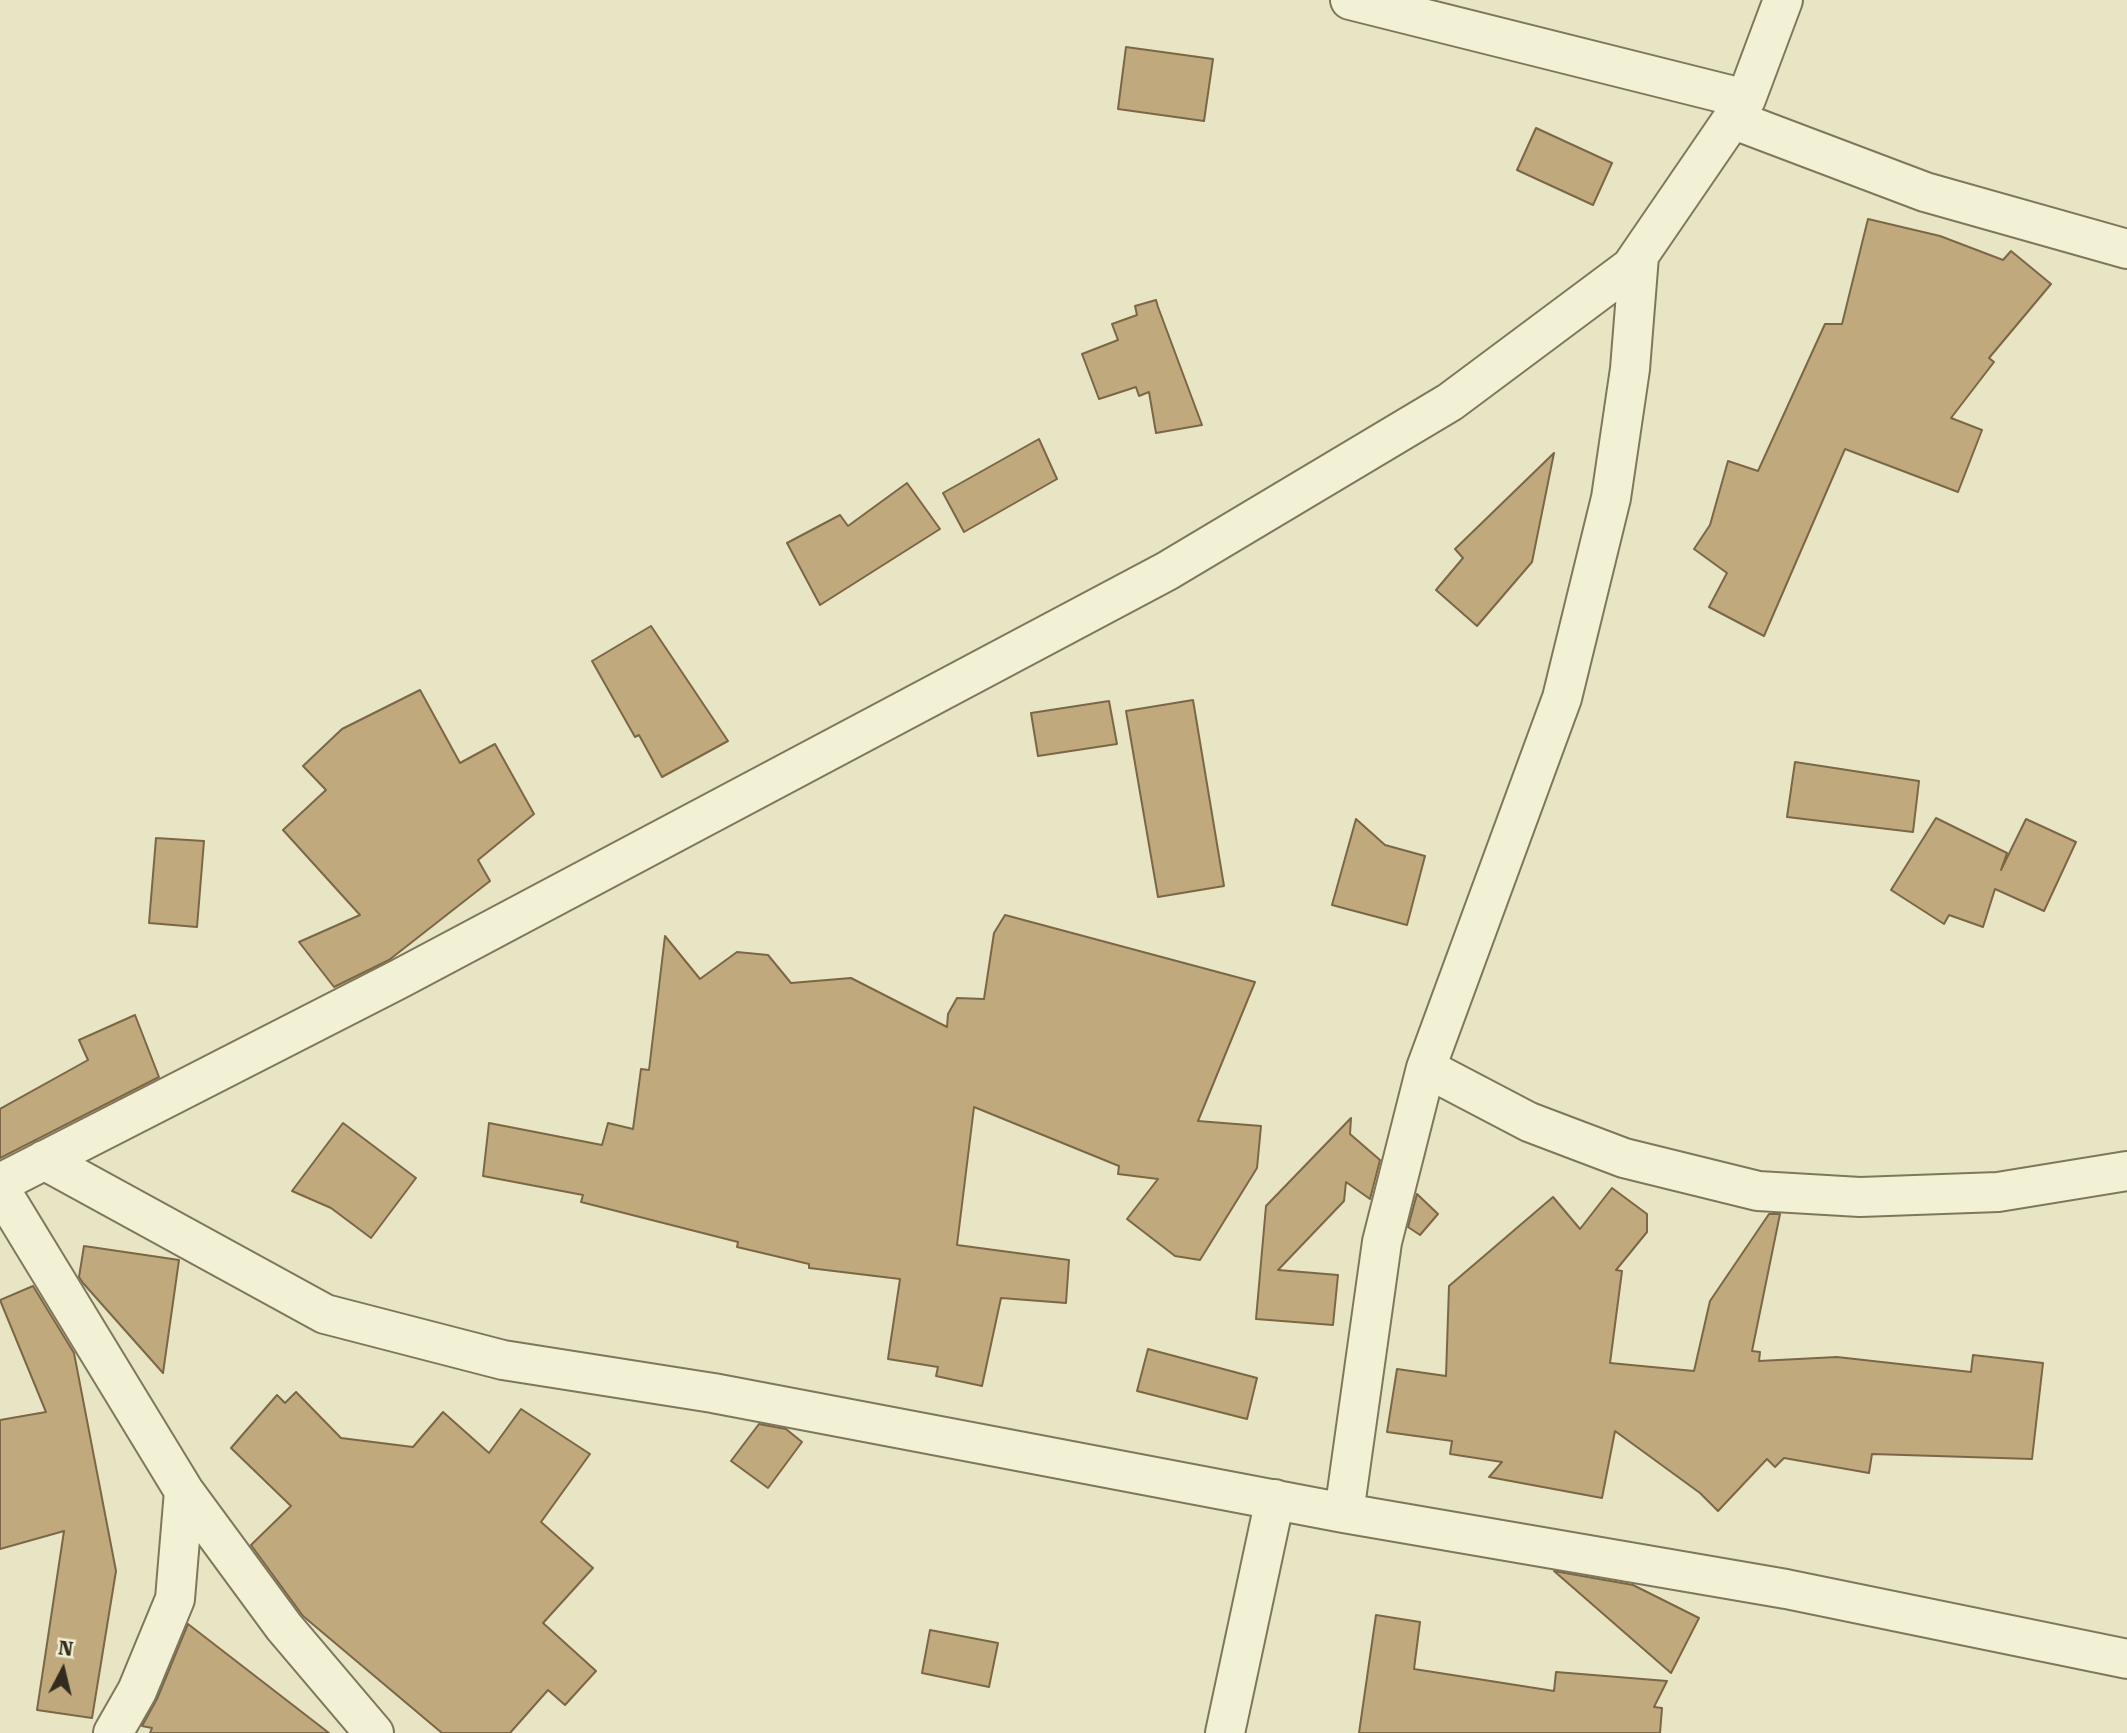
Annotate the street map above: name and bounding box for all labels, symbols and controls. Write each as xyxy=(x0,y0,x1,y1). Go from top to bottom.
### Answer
north arrow xyxy=(28,1635,98,1705)
text: N xyxy=(57,1636,74,1661)

